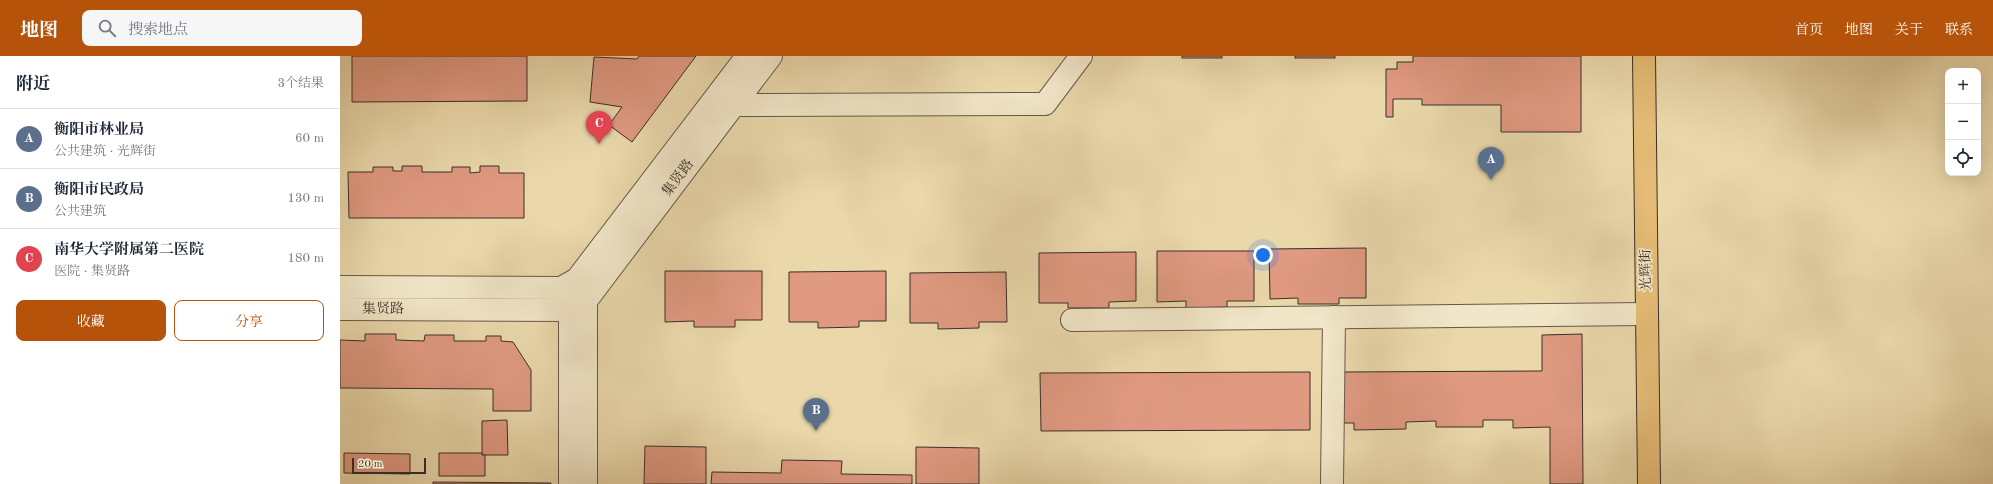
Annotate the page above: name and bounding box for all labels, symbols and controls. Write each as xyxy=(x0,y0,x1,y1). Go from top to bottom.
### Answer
search box xyxy=(82,10,362,46)
icon: search xyxy=(96,17,118,39)
text: 地图 xyxy=(20,22,58,41)
text: 搜索地点 xyxy=(128,23,188,38)
text: 首页 xyxy=(1795,23,1823,37)
text: 地图 xyxy=(1845,23,1873,37)
text: 关于 xyxy=(1895,23,1923,37)
text: 联系 xyxy=(1945,23,1973,37)
map controls xyxy=(1945,68,1981,176)
button: + xyxy=(1945,68,1981,104)
text: 附近 xyxy=(16,76,50,93)
text: 3个结果 xyxy=(277,77,324,90)
button: − xyxy=(1945,104,1981,140)
pin: C xyxy=(586,111,612,144)
text: 衡阳市林业局 xyxy=(54,123,144,138)
text: A xyxy=(24,132,34,145)
text: 60 m xyxy=(295,132,324,145)
button: locate xyxy=(1945,140,1981,176)
text: 公共建筑 · 光辉街 xyxy=(54,145,156,158)
pin: A xyxy=(1478,147,1504,180)
street label: 集贤路 xyxy=(659,156,696,199)
text: 衡阳市民政局 xyxy=(54,183,144,198)
text: B xyxy=(24,192,34,205)
text: 130 m xyxy=(287,192,324,205)
text: 公共建筑 xyxy=(54,205,106,218)
text: 南华大学附属第二医院 xyxy=(54,243,204,258)
your location xyxy=(1253,245,1273,265)
street label: 光辉街 xyxy=(1638,249,1653,291)
text: C xyxy=(25,252,33,265)
text: 180 m xyxy=(287,252,324,265)
text: 医院 · 集贤路 xyxy=(54,265,130,278)
button: 收藏 xyxy=(16,300,166,341)
button: 分享 xyxy=(174,300,324,341)
street label: 集贤路 xyxy=(362,301,404,316)
pin: B xyxy=(803,398,829,431)
scale bar xyxy=(352,456,426,475)
text: 20 m xyxy=(358,459,383,470)

